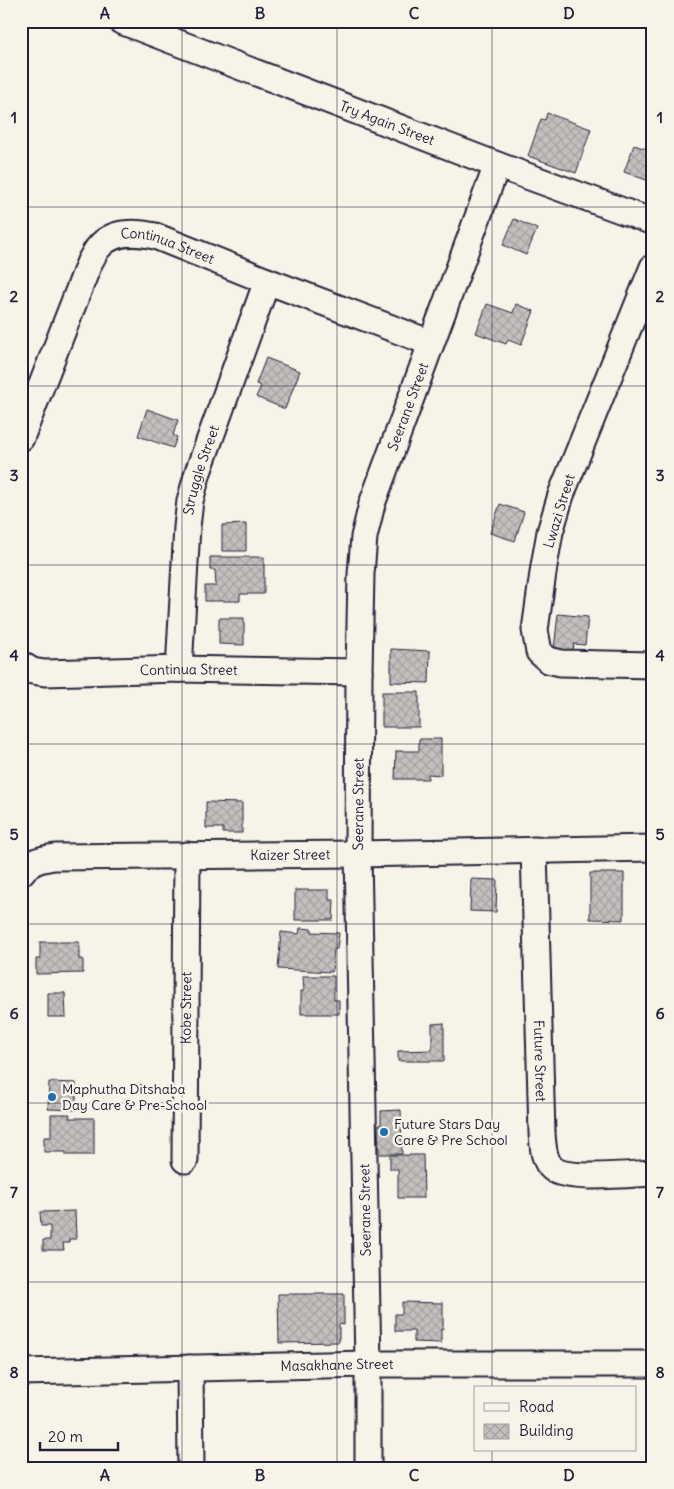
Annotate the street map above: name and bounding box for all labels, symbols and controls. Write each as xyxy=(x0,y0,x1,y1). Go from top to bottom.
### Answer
text: A xyxy=(100,3,110,23)
text: B xyxy=(255,3,266,23)
text: C xyxy=(409,3,420,23)
text: D xyxy=(563,3,575,23)
street label: Try Again Street xyxy=(337,97,437,149)
text: 1 xyxy=(11,107,17,127)
text: 1 xyxy=(657,107,663,127)
street label: Continua Street xyxy=(120,224,217,268)
text: 2 xyxy=(10,286,19,306)
text: 2 xyxy=(656,286,665,306)
street label: Seerane Street xyxy=(383,360,433,453)
street label: Struggle Street xyxy=(179,423,223,516)
text: 3 xyxy=(9,465,19,485)
text: 3 xyxy=(655,465,665,485)
street label: Lwazi Street xyxy=(539,472,579,550)
text: 4 xyxy=(9,645,19,665)
text: 4 xyxy=(655,645,665,665)
street label: Continua Street xyxy=(140,660,238,679)
street label: Seerane Street xyxy=(349,757,368,851)
text: 5 xyxy=(9,824,19,844)
text: 5 xyxy=(655,824,665,844)
street label: Kaizer Street xyxy=(250,845,331,864)
street label: Kobe Street xyxy=(177,971,195,1044)
text: 6 xyxy=(9,1003,19,1023)
text: 6 xyxy=(655,1003,665,1023)
street label: Future Street xyxy=(530,1020,550,1102)
place label: Maphutha Ditshaba Day Care & Pre-School xyxy=(62,1080,207,1114)
marker: Maphutha Ditshaba Day Care & Pre-School xyxy=(46,1091,58,1103)
place label: Future Stars Day Care & Pre School xyxy=(394,1115,508,1149)
marker: Future Stars Day Care & Pre School xyxy=(378,1126,390,1138)
street label: Seerane Street xyxy=(355,1163,375,1257)
text: 7 xyxy=(10,1182,18,1202)
text: 7 xyxy=(656,1182,664,1202)
street label: Masakhane Street xyxy=(280,1355,394,1375)
text: 8 xyxy=(9,1362,19,1382)
text: 8 xyxy=(655,1362,665,1382)
legend xyxy=(474,1386,636,1452)
text: Road xyxy=(519,1397,554,1416)
scale bar xyxy=(40,1419,118,1451)
text: Building xyxy=(519,1421,574,1440)
text: 20 m xyxy=(48,1427,83,1446)
text: A xyxy=(100,1465,110,1485)
text: B xyxy=(255,1465,266,1485)
text: C xyxy=(409,1465,420,1485)
text: D xyxy=(563,1465,575,1485)

